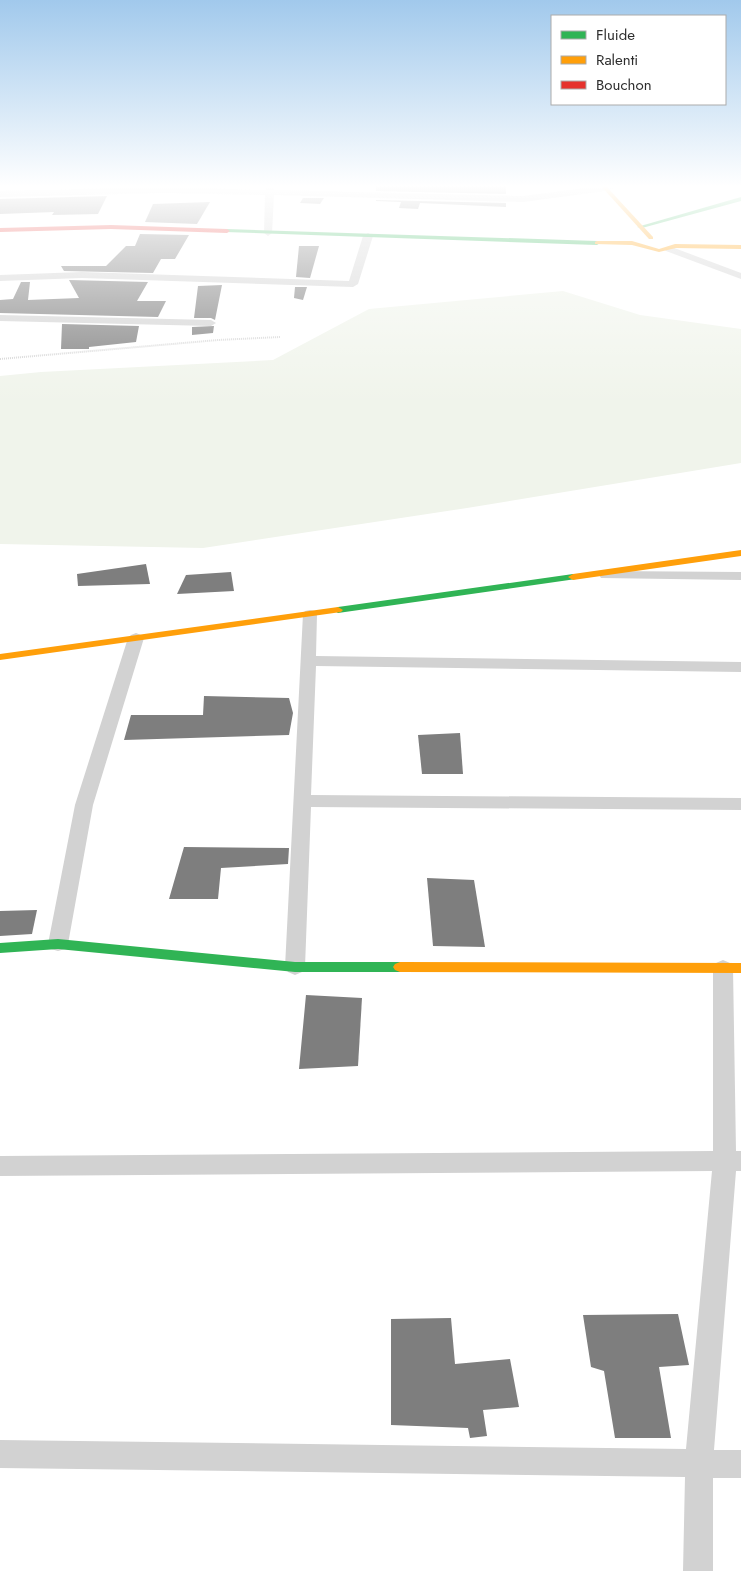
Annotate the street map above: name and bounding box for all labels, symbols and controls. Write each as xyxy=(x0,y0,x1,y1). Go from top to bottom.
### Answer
legend xyxy=(551,15,726,105)
text: Fluide xyxy=(596,24,635,46)
text: Ralenti xyxy=(596,49,638,71)
text: Bouchon xyxy=(596,74,652,96)

